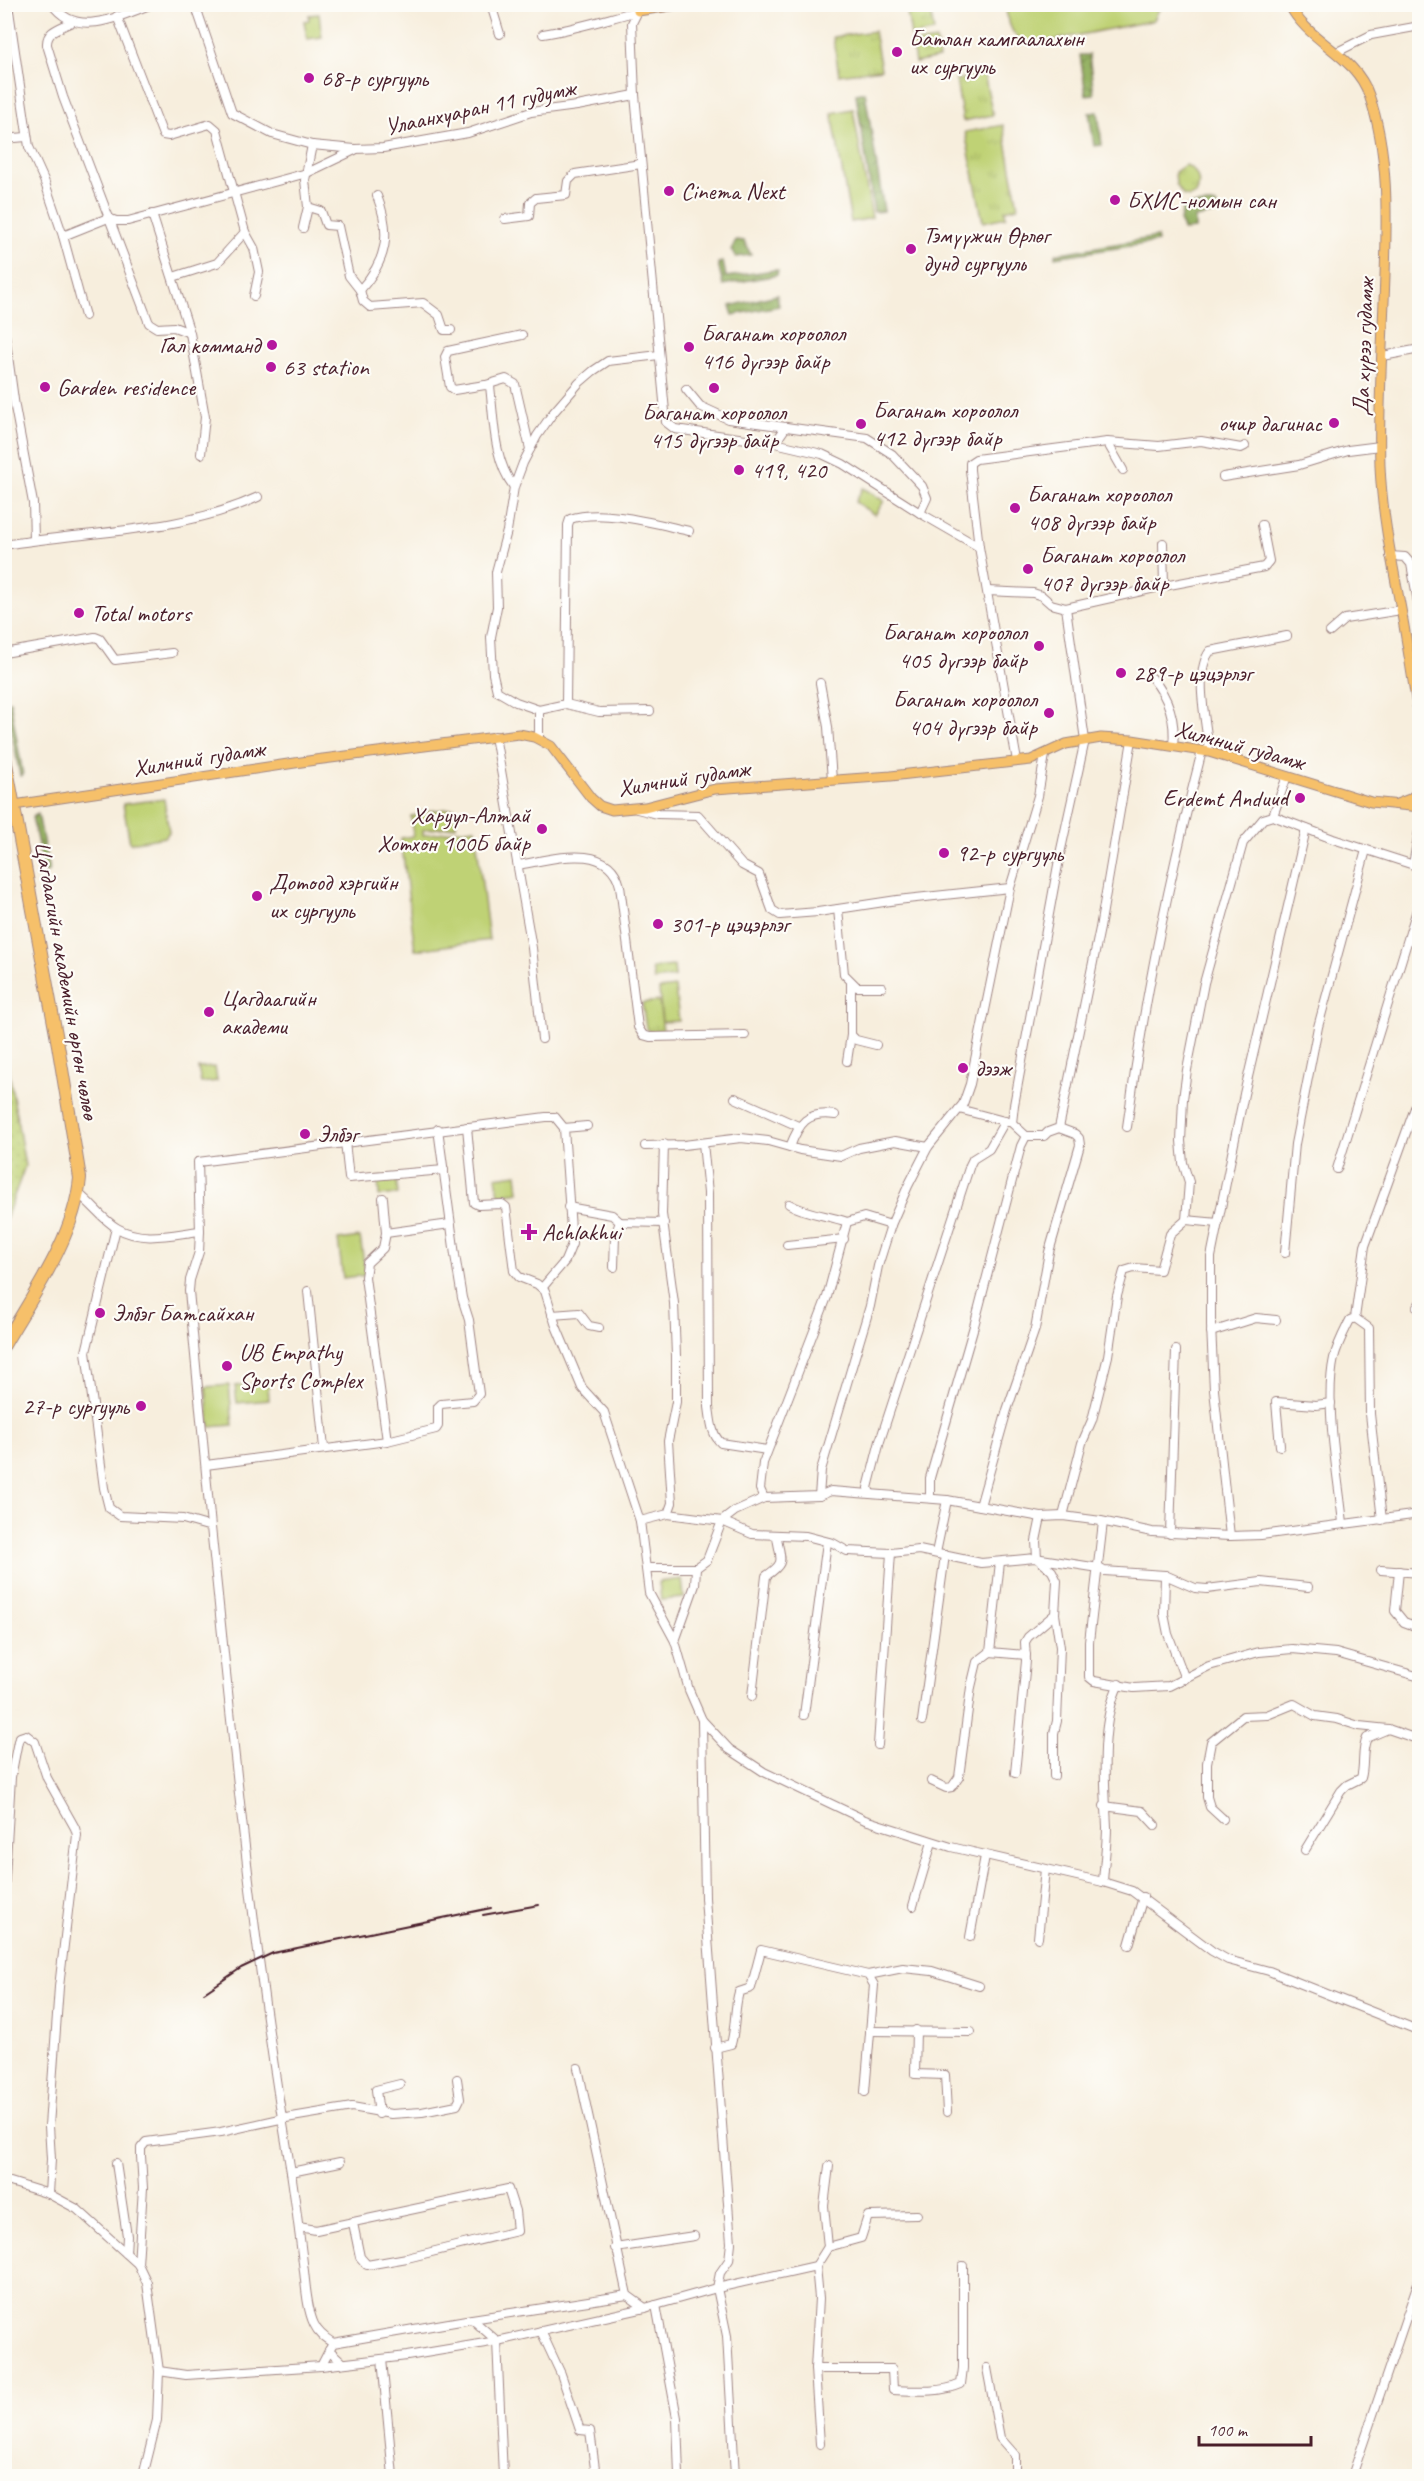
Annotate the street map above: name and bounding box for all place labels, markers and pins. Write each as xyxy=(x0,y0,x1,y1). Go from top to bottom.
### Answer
place label: Батлан хамгаалахын их сургууль xyxy=(909,23,1086,81)
marker: Батлан хамгаалахын их сургууль xyxy=(890,45,904,59)
place label: 68-р сургууль xyxy=(321,63,429,93)
marker: 68-р сургууль xyxy=(302,71,316,85)
place label: Cinema Next xyxy=(681,176,786,206)
marker: Cinema Next xyxy=(662,184,676,198)
place label: БХИС-номын сан xyxy=(1127,185,1278,215)
marker: БХИС-номын сан xyxy=(1108,193,1122,207)
place label: Тэмүүжин Өрлөг дунд сургууль xyxy=(923,220,1053,278)
marker: Тэмүүжин Өрлөг дунд сургууль xyxy=(904,242,918,256)
place label: Баганат хороолол 416 дүгээр байр xyxy=(701,318,847,376)
place label: Гал комманд xyxy=(159,330,263,360)
marker: Гал комманд xyxy=(265,338,279,352)
marker: Баганат хороолол 416 дүгээр байр xyxy=(682,340,696,354)
place label: 63 station xyxy=(283,352,370,382)
marker: 63 station xyxy=(264,360,278,374)
place label: Garden residence xyxy=(57,372,197,402)
marker: Garden residence xyxy=(38,380,52,394)
marker: Баганат хороолол 415 дүгээр байр xyxy=(707,381,721,395)
place label: Баганат хороолол 412 дүгээр байр xyxy=(873,395,1019,453)
place label: Баганат хороолол 415 дүгээр байр xyxy=(642,397,788,455)
place label: очир дагинас xyxy=(1219,408,1323,438)
marker: очир дагинас xyxy=(1327,416,1341,430)
marker: Баганат хороолол 412 дүгээр байр xyxy=(854,417,868,431)
place label: 419, 420 xyxy=(751,455,829,485)
marker: 419, 420 xyxy=(732,463,746,477)
place label: Баганат хороолол 408 дүгээр байр xyxy=(1027,479,1173,537)
marker: Баганат хороолол 408 дүгээр байр xyxy=(1008,501,1022,515)
place label: Баганат хороолол 407 дүгээр байр xyxy=(1040,540,1186,598)
marker: Баганат хороолол 407 дүгээр байр xyxy=(1021,562,1035,576)
place label: Total motors xyxy=(91,598,193,628)
marker: Total motors xyxy=(72,606,86,620)
place label: Баганат хороолол 405 дүгээр байр xyxy=(883,617,1029,675)
marker: Баганат хороолол 405 дүгээр байр xyxy=(1032,639,1046,653)
place label: 289-р цэцэрлэг xyxy=(1133,658,1255,688)
marker: 289-р цэцэрлэг xyxy=(1114,666,1128,680)
place label: Баганат хороолол 404 дүгээр байр xyxy=(893,684,1039,742)
marker: Баганат хороолол 404 дүгээр байр xyxy=(1042,706,1056,720)
place label: Erdemt Anduud xyxy=(1163,783,1292,813)
marker: Erdemt Anduud xyxy=(1293,791,1307,805)
place label: Харуул-Алтай Хотхон 100Б байр xyxy=(377,800,532,858)
marker: Харуул-Алтай Хотхон 100Б байр xyxy=(535,822,549,836)
place label: 92-р сургууль xyxy=(956,838,1064,868)
marker: 92-р сургууль xyxy=(937,846,951,860)
place label: Дотоод хэргийн их сургууль xyxy=(269,867,400,925)
marker: Дотоод хэргийн их сургууль xyxy=(250,889,264,903)
place label: 301-р цэцэрлэг xyxy=(670,909,792,939)
marker: 301-р цэцэрлэг xyxy=(651,917,665,931)
place label: Цагдаагийн академи xyxy=(221,983,318,1041)
marker: Цагдаагийн академи xyxy=(202,1005,216,1019)
place label: дээж xyxy=(975,1053,1013,1083)
marker: дээж xyxy=(956,1061,970,1075)
place label: Элбэг xyxy=(317,1119,361,1149)
marker: Элбэг xyxy=(298,1127,312,1141)
place label: Achlakhui xyxy=(542,1217,625,1247)
marker: Achlakhui xyxy=(520,1223,538,1241)
place label: Элбэг Батсайхан xyxy=(112,1298,254,1328)
marker: Элбэг Батсайхан xyxy=(93,1306,107,1320)
place label: UB Empathy Sports Complex xyxy=(239,1337,364,1395)
marker: UB Empathy Sports Complex xyxy=(220,1359,234,1373)
place label: 27-р сургууль xyxy=(22,1391,131,1421)
marker: 27-р сургууль xyxy=(134,1399,148,1413)

